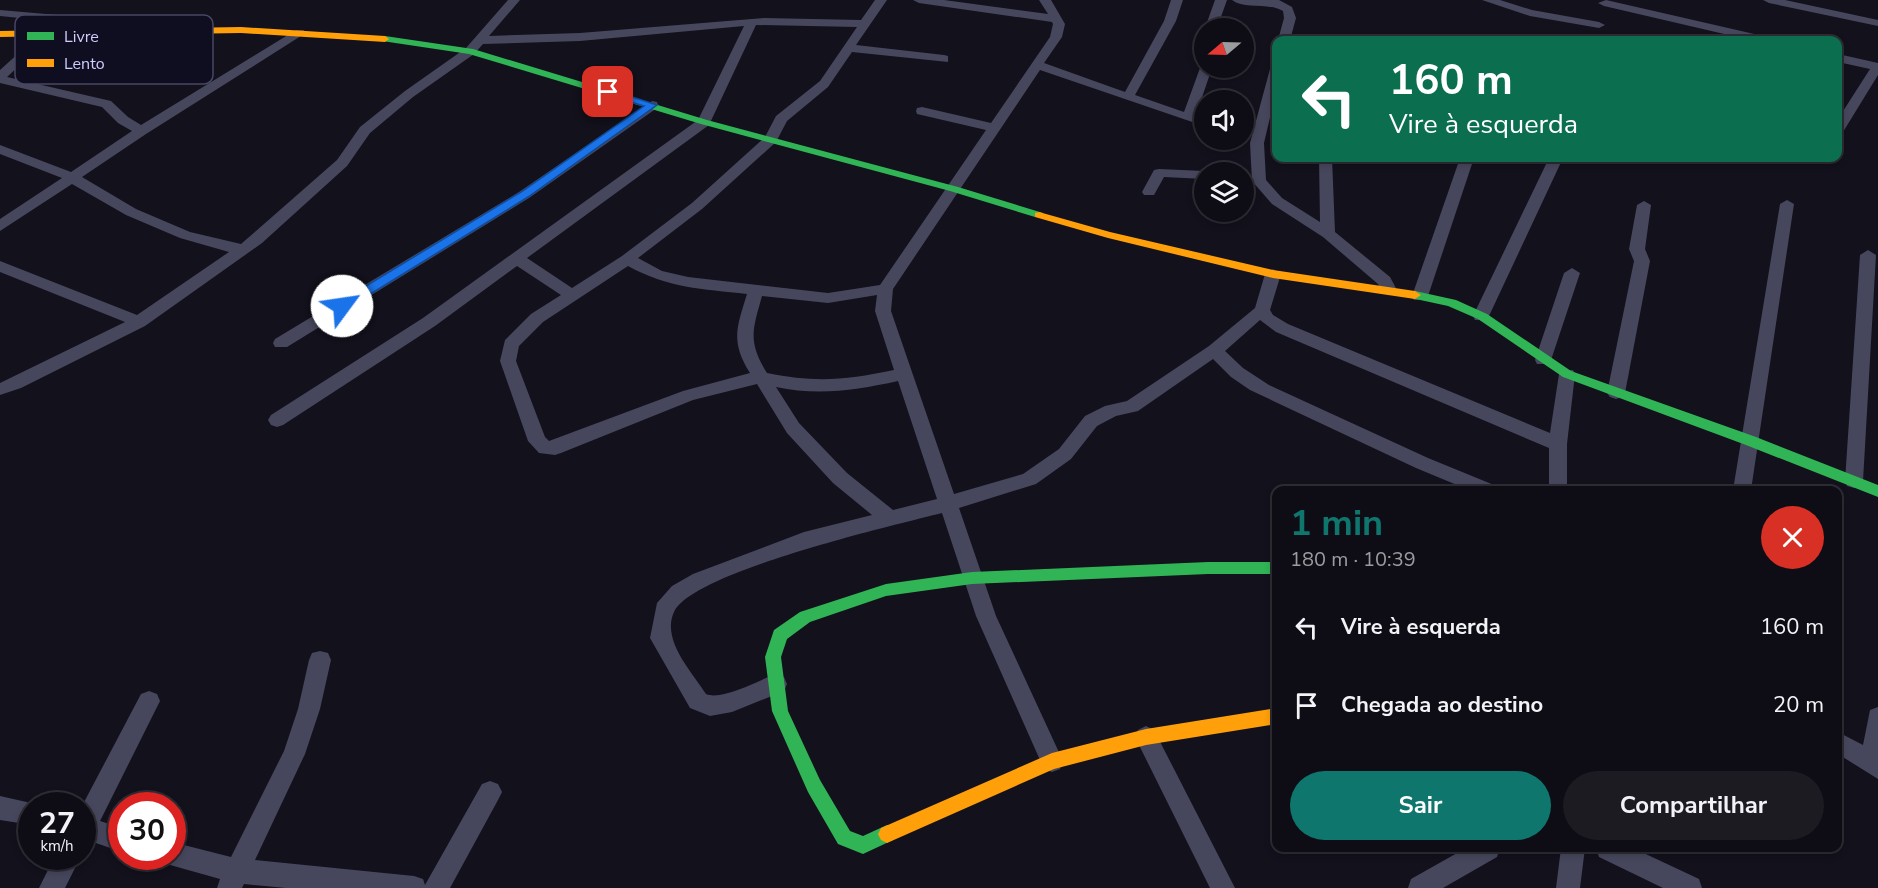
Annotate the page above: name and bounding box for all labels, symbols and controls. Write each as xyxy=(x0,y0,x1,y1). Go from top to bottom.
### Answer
legend xyxy=(15,15,213,84)
north arrow xyxy=(1194,18,1254,78)
map controls xyxy=(1194,18,1254,222)
text: Livre xyxy=(64,26,99,48)
text: 160 m xyxy=(1389,52,1513,109)
text: Lento xyxy=(64,53,105,75)
icon: left xyxy=(1290,60,1368,138)
pin xyxy=(582,66,633,117)
icon: arrive xyxy=(591,75,624,108)
button: sound xyxy=(1194,90,1254,150)
text: Vire à esquerda xyxy=(1389,106,1578,143)
button: layers xyxy=(1194,162,1254,222)
position arrow xyxy=(310,274,374,338)
text: 1 min xyxy=(1290,499,1383,548)
button: close xyxy=(1761,506,1824,569)
text: 180 m · 10:39 xyxy=(1290,546,1416,573)
icon: left xyxy=(1290,611,1323,644)
text: Vire à esquerda xyxy=(1341,612,1501,642)
text: 160 m xyxy=(1760,612,1824,642)
icon: arrive xyxy=(1290,689,1323,722)
text: Chegada ao destino xyxy=(1341,690,1543,720)
text: 20 m xyxy=(1773,690,1824,720)
button: Sair xyxy=(1290,771,1551,840)
button: Compartilhar xyxy=(1563,771,1824,840)
speed limit sign: 30 xyxy=(108,792,186,870)
text: 27 xyxy=(39,803,75,844)
text: km/h xyxy=(40,836,74,856)

